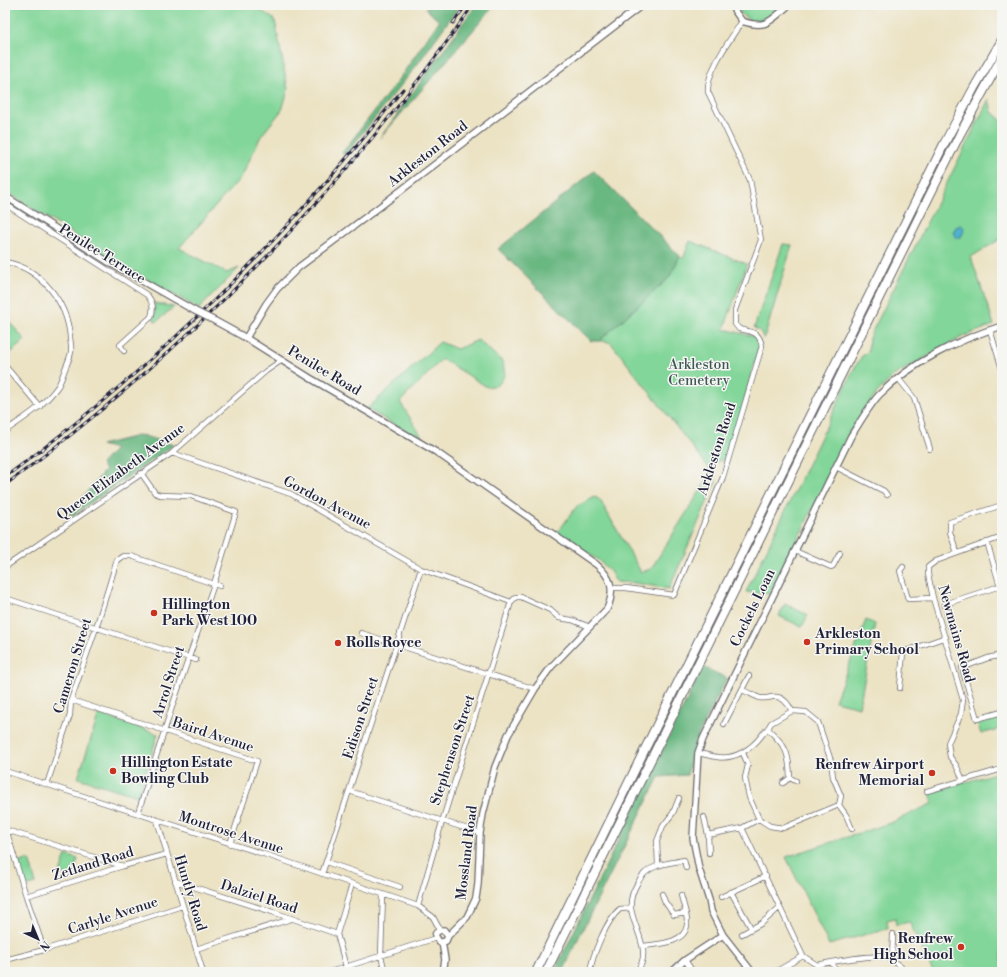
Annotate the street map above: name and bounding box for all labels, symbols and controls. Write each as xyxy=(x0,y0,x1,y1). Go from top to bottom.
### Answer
street label: Arkleston Road xyxy=(384,117,472,191)
street label: Penilee Terrace xyxy=(55,220,149,288)
street label: Penilee Road xyxy=(284,342,364,400)
park label: Arkleston Cemetery xyxy=(667,356,730,390)
street label: Arkleston Road xyxy=(693,400,740,499)
street label: Queen Elizabeth Avenue xyxy=(53,419,189,525)
street label: Gordon Avenue xyxy=(280,472,374,534)
street label: Cockels Loan xyxy=(726,565,780,650)
street label: Newmains Road xyxy=(933,583,979,685)
place label: Hillington Park West 100 xyxy=(162,596,257,630)
marker: Hillington Park West 100 xyxy=(149,608,159,618)
street label: Cameron Street xyxy=(50,616,96,716)
place label: Arkleston Primary School xyxy=(814,625,919,659)
place label: Rolls Royce xyxy=(346,634,422,652)
marker: Arkleston Primary School xyxy=(802,637,812,647)
marker: Rolls Royce xyxy=(333,638,343,648)
street label: Arrol Street xyxy=(149,644,189,721)
street label: Edison Street xyxy=(339,675,383,761)
street label: Stephenson Street xyxy=(427,692,479,807)
street label: Baird Avenue xyxy=(169,713,256,757)
place label: Hillington Estate Bowling Club xyxy=(121,754,233,788)
place label: Renfrew Airport Memorial xyxy=(815,756,925,790)
marker: Hillington Estate Bowling Club xyxy=(108,766,118,776)
marker: Renfrew Airport Memorial xyxy=(927,768,937,778)
street label: Mossland Road xyxy=(452,805,482,901)
street label: Montrose Avenue xyxy=(176,808,286,858)
street label: Zetland Road xyxy=(50,843,136,885)
street label: Huntly Road xyxy=(170,853,210,933)
street label: Dalziel Road xyxy=(218,876,300,918)
street label: Carlyle Avenue xyxy=(66,893,160,939)
north arrow xyxy=(18,919,58,959)
place label: Renfrew High School xyxy=(873,930,953,964)
text: N xyxy=(36,937,52,954)
marker: Renfrew High School xyxy=(956,942,966,952)

